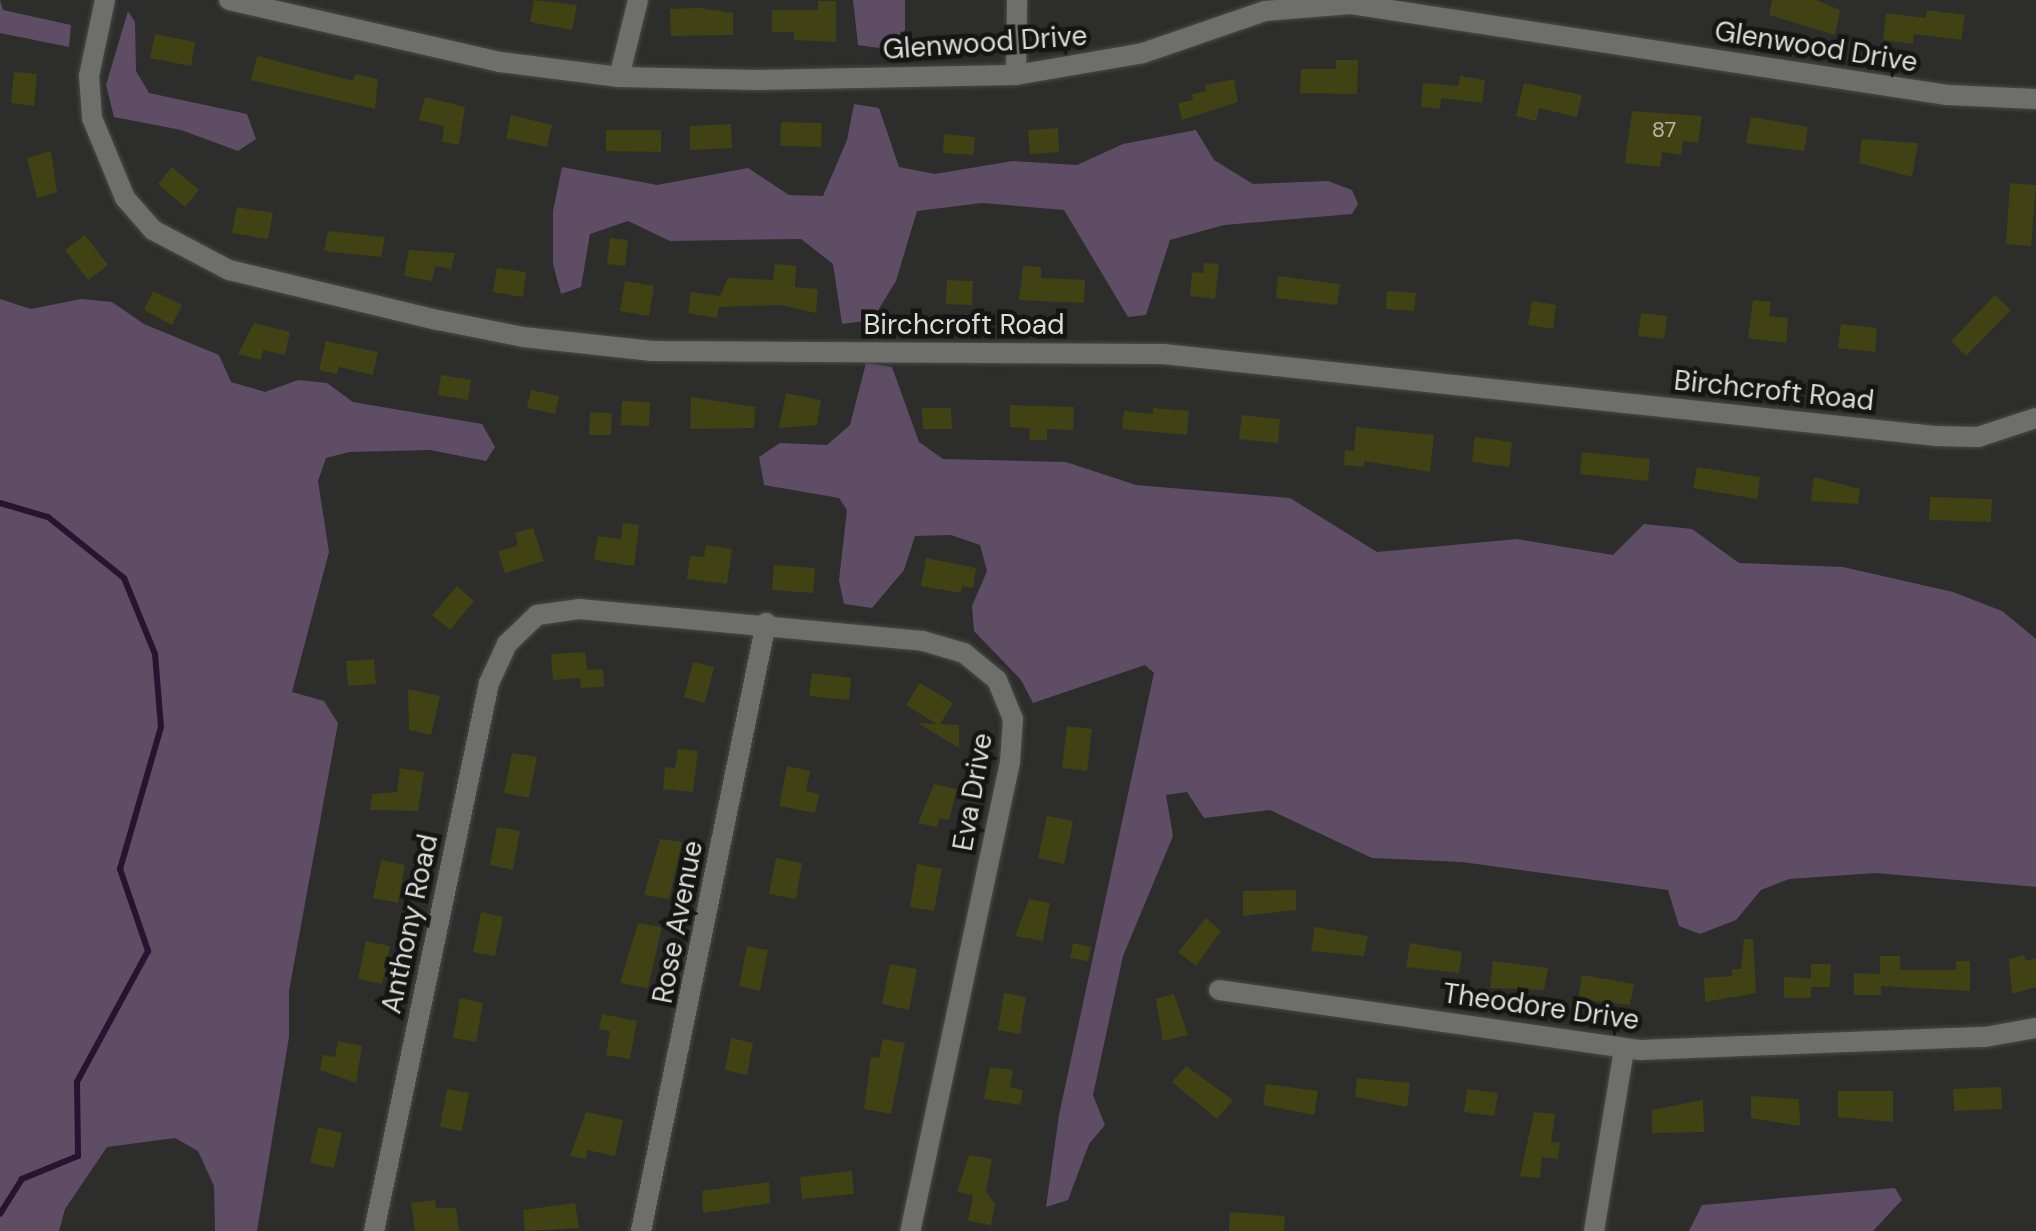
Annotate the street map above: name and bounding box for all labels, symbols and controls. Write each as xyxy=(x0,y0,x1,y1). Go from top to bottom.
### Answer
street label: Glenwood Drive xyxy=(1712,14,1920,80)
street label: Glenwood Drive xyxy=(882,19,1088,67)
house number: 87 xyxy=(1652,117,1676,143)
street label: Birchcroft Road xyxy=(863,308,1065,342)
street label: Birchcroft Road xyxy=(1672,364,1876,418)
street label: Eva Drive xyxy=(946,731,1000,853)
street label: Anthony Road xyxy=(375,831,445,1017)
street label: Rose Avenue xyxy=(646,838,710,1006)
street label: Theodore Drive xyxy=(1441,977,1641,1037)

